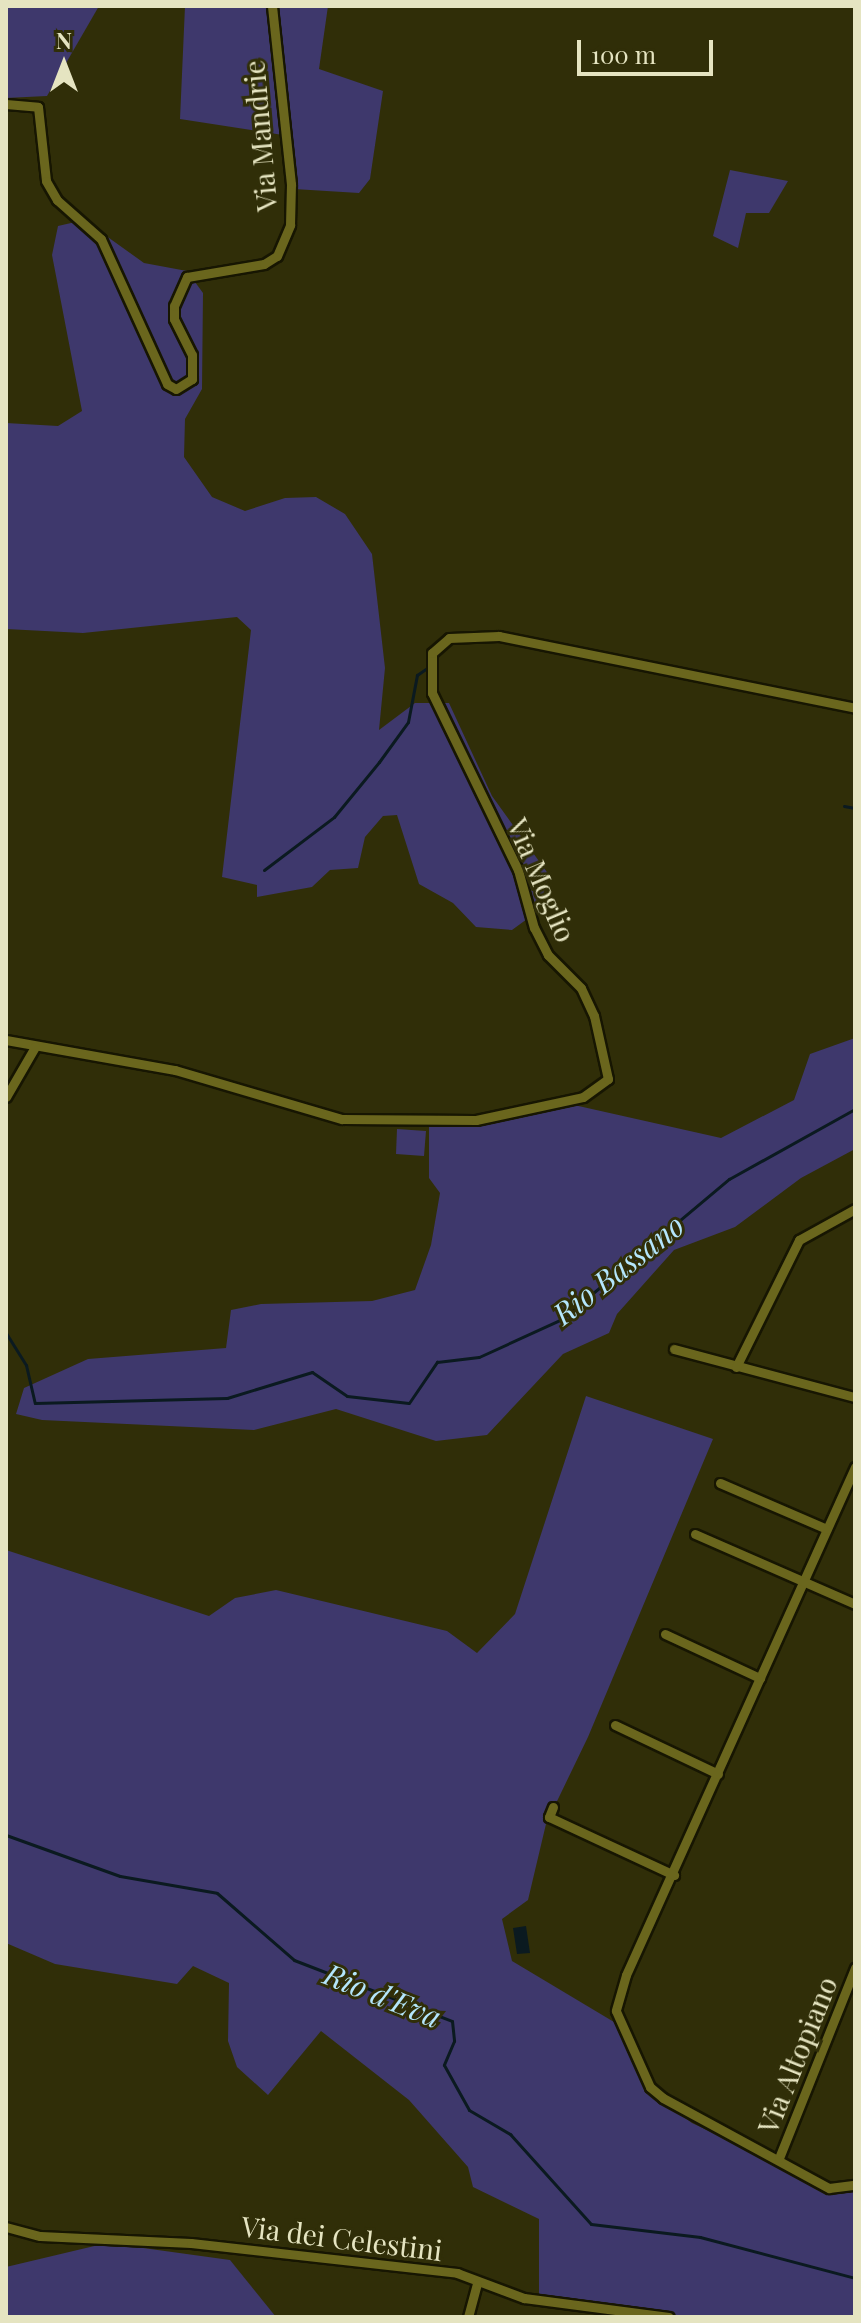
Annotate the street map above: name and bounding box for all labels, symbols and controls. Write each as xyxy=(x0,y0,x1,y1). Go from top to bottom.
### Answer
north arrow xyxy=(24,24,104,104)
scale bar xyxy=(581,24,717,74)
text: N xyxy=(56,25,72,55)
text: 100 m xyxy=(591,38,656,70)
street label: Via Mandrie xyxy=(237,59,283,213)
street label: Via Moglio xyxy=(501,813,583,947)
water label: Rio Bassano xyxy=(545,1207,691,1331)
water label: Rio d'Eva xyxy=(319,1955,447,2035)
street label: Via Altopiano xyxy=(750,1971,844,2139)
street label: Via dei Celestini xyxy=(239,2209,445,2267)

